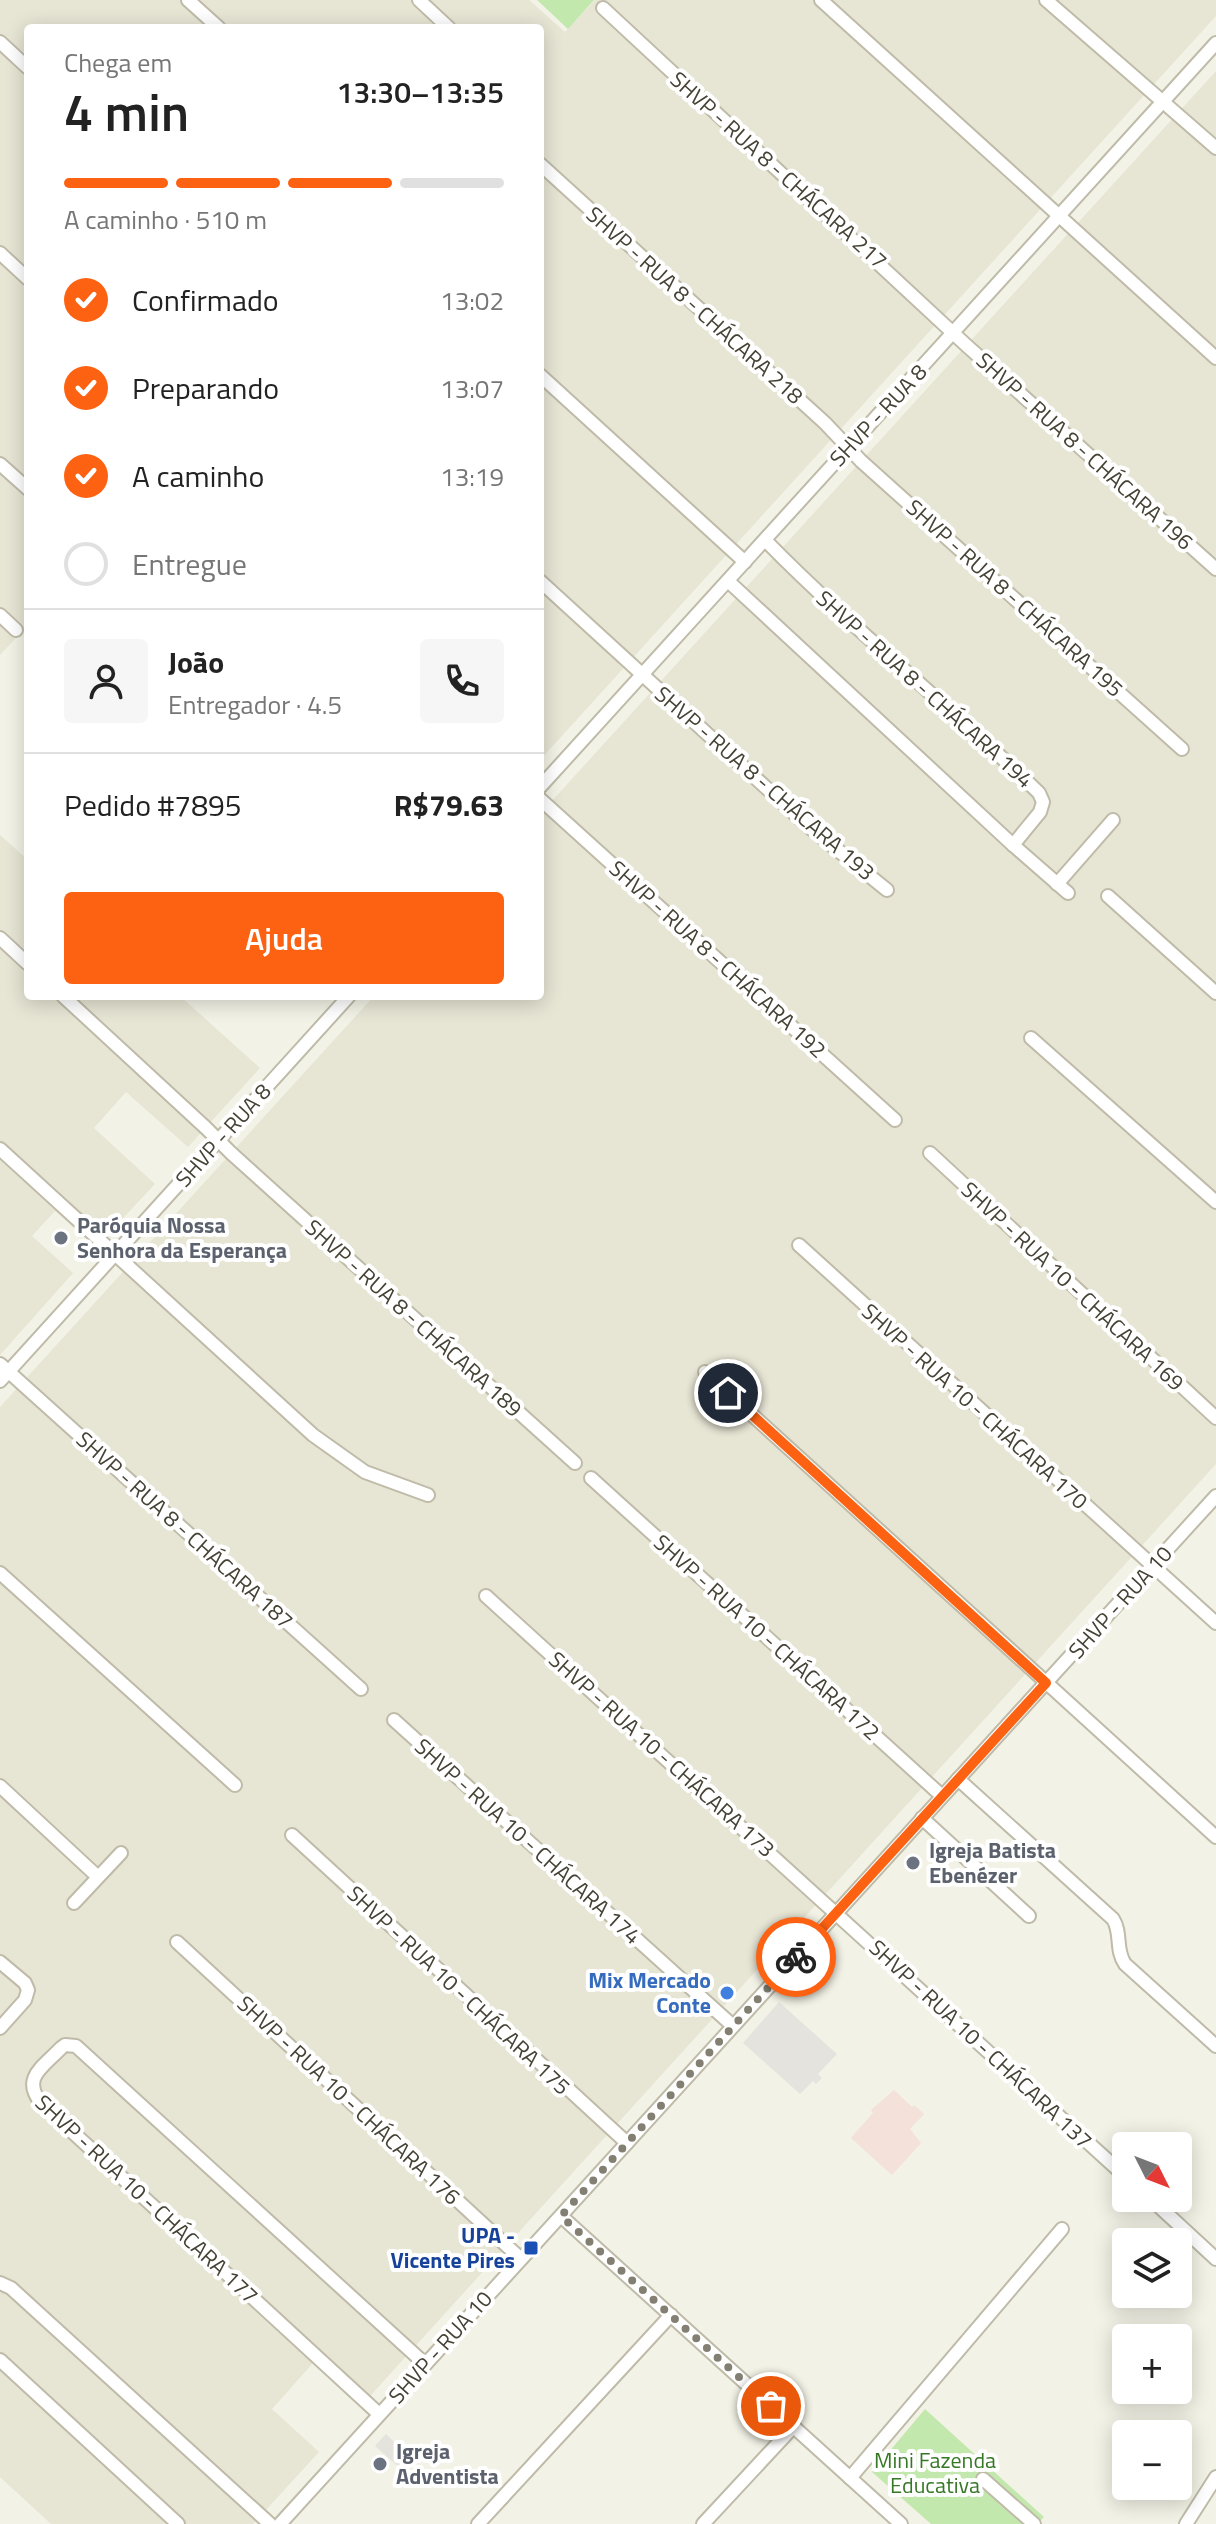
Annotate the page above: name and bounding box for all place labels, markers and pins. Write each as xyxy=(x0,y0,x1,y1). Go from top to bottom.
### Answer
place label: Paróquia Nossa Senhora da Esperança xyxy=(77,1208,287,1267)
marker: Paróquia Nossa Senhora da Esperança xyxy=(52,1229,70,1247)
pin xyxy=(694,1359,762,1427)
place label: Igreja Batista Ebenézer xyxy=(929,1833,1056,1892)
marker: Igreja Batista Ebenézer xyxy=(904,1854,922,1872)
place label: Mix Mercado Conte xyxy=(588,1963,711,2022)
marker: Mix Mercado Conte xyxy=(718,1984,736,2002)
place label: UPA - Vicente Pires xyxy=(390,2218,515,2277)
marker: UPA - Vicente Pires xyxy=(522,2239,540,2257)
pin xyxy=(737,2372,805,2440)
place label: Igreja Adventista xyxy=(396,2434,499,2493)
marker: Igreja Adventista xyxy=(371,2455,389,2473)

